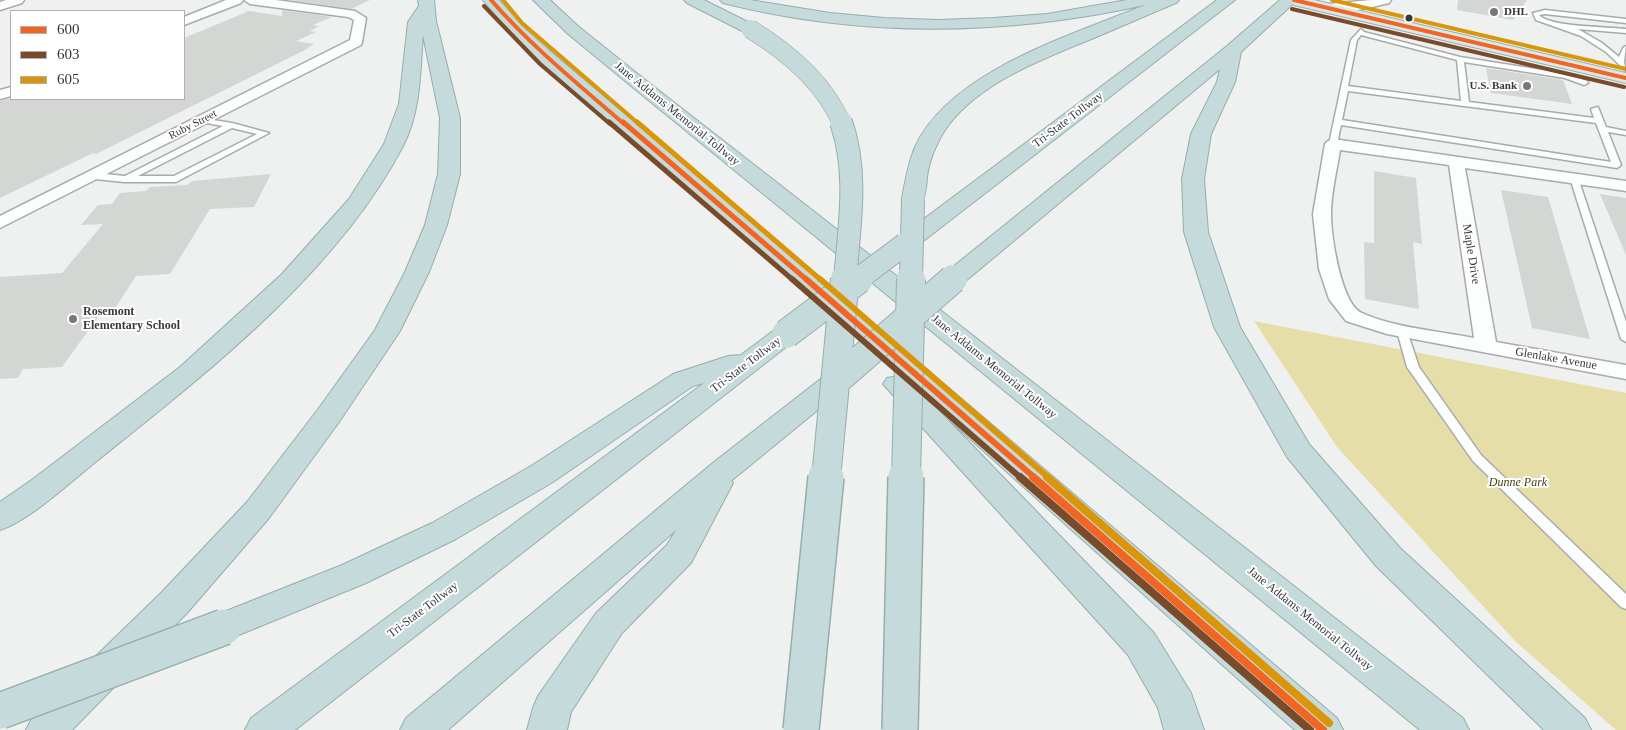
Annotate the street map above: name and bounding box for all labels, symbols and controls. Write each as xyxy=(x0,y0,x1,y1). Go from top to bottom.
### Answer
place label: DHL xyxy=(1504,5,1528,19)
marker: DHL xyxy=(1488,6,1500,18)
legend xyxy=(10,10,185,100)
unlabelled marker xyxy=(1404,13,1414,23)
text: 600 xyxy=(57,21,80,37)
text: 603 xyxy=(57,46,80,62)
street label: Jane Addams Memorial Tollway xyxy=(612,59,742,169)
text: 605 xyxy=(57,71,80,87)
place label: U.S. Bank xyxy=(1470,79,1517,93)
marker: U.S. Bank xyxy=(1521,80,1533,92)
street label: Tri-State Tollway xyxy=(1030,89,1106,151)
street label: Ruby Street xyxy=(167,107,219,143)
street label: Maple Drive xyxy=(1459,223,1483,285)
place label: Rosemont Elementary School xyxy=(83,305,180,333)
street label: Jane Addams Memorial Tollway xyxy=(929,312,1059,422)
marker: Rosemont Elementary School xyxy=(67,313,79,325)
street label: Tri-State Tollway xyxy=(708,334,784,396)
street label: Glenlake Avenue xyxy=(1514,345,1598,373)
park label: Dunne Park xyxy=(1489,476,1547,490)
street label: Jane Addams Memorial Tollway xyxy=(1245,564,1375,674)
street label: Tri-State Tollway xyxy=(385,579,461,641)

